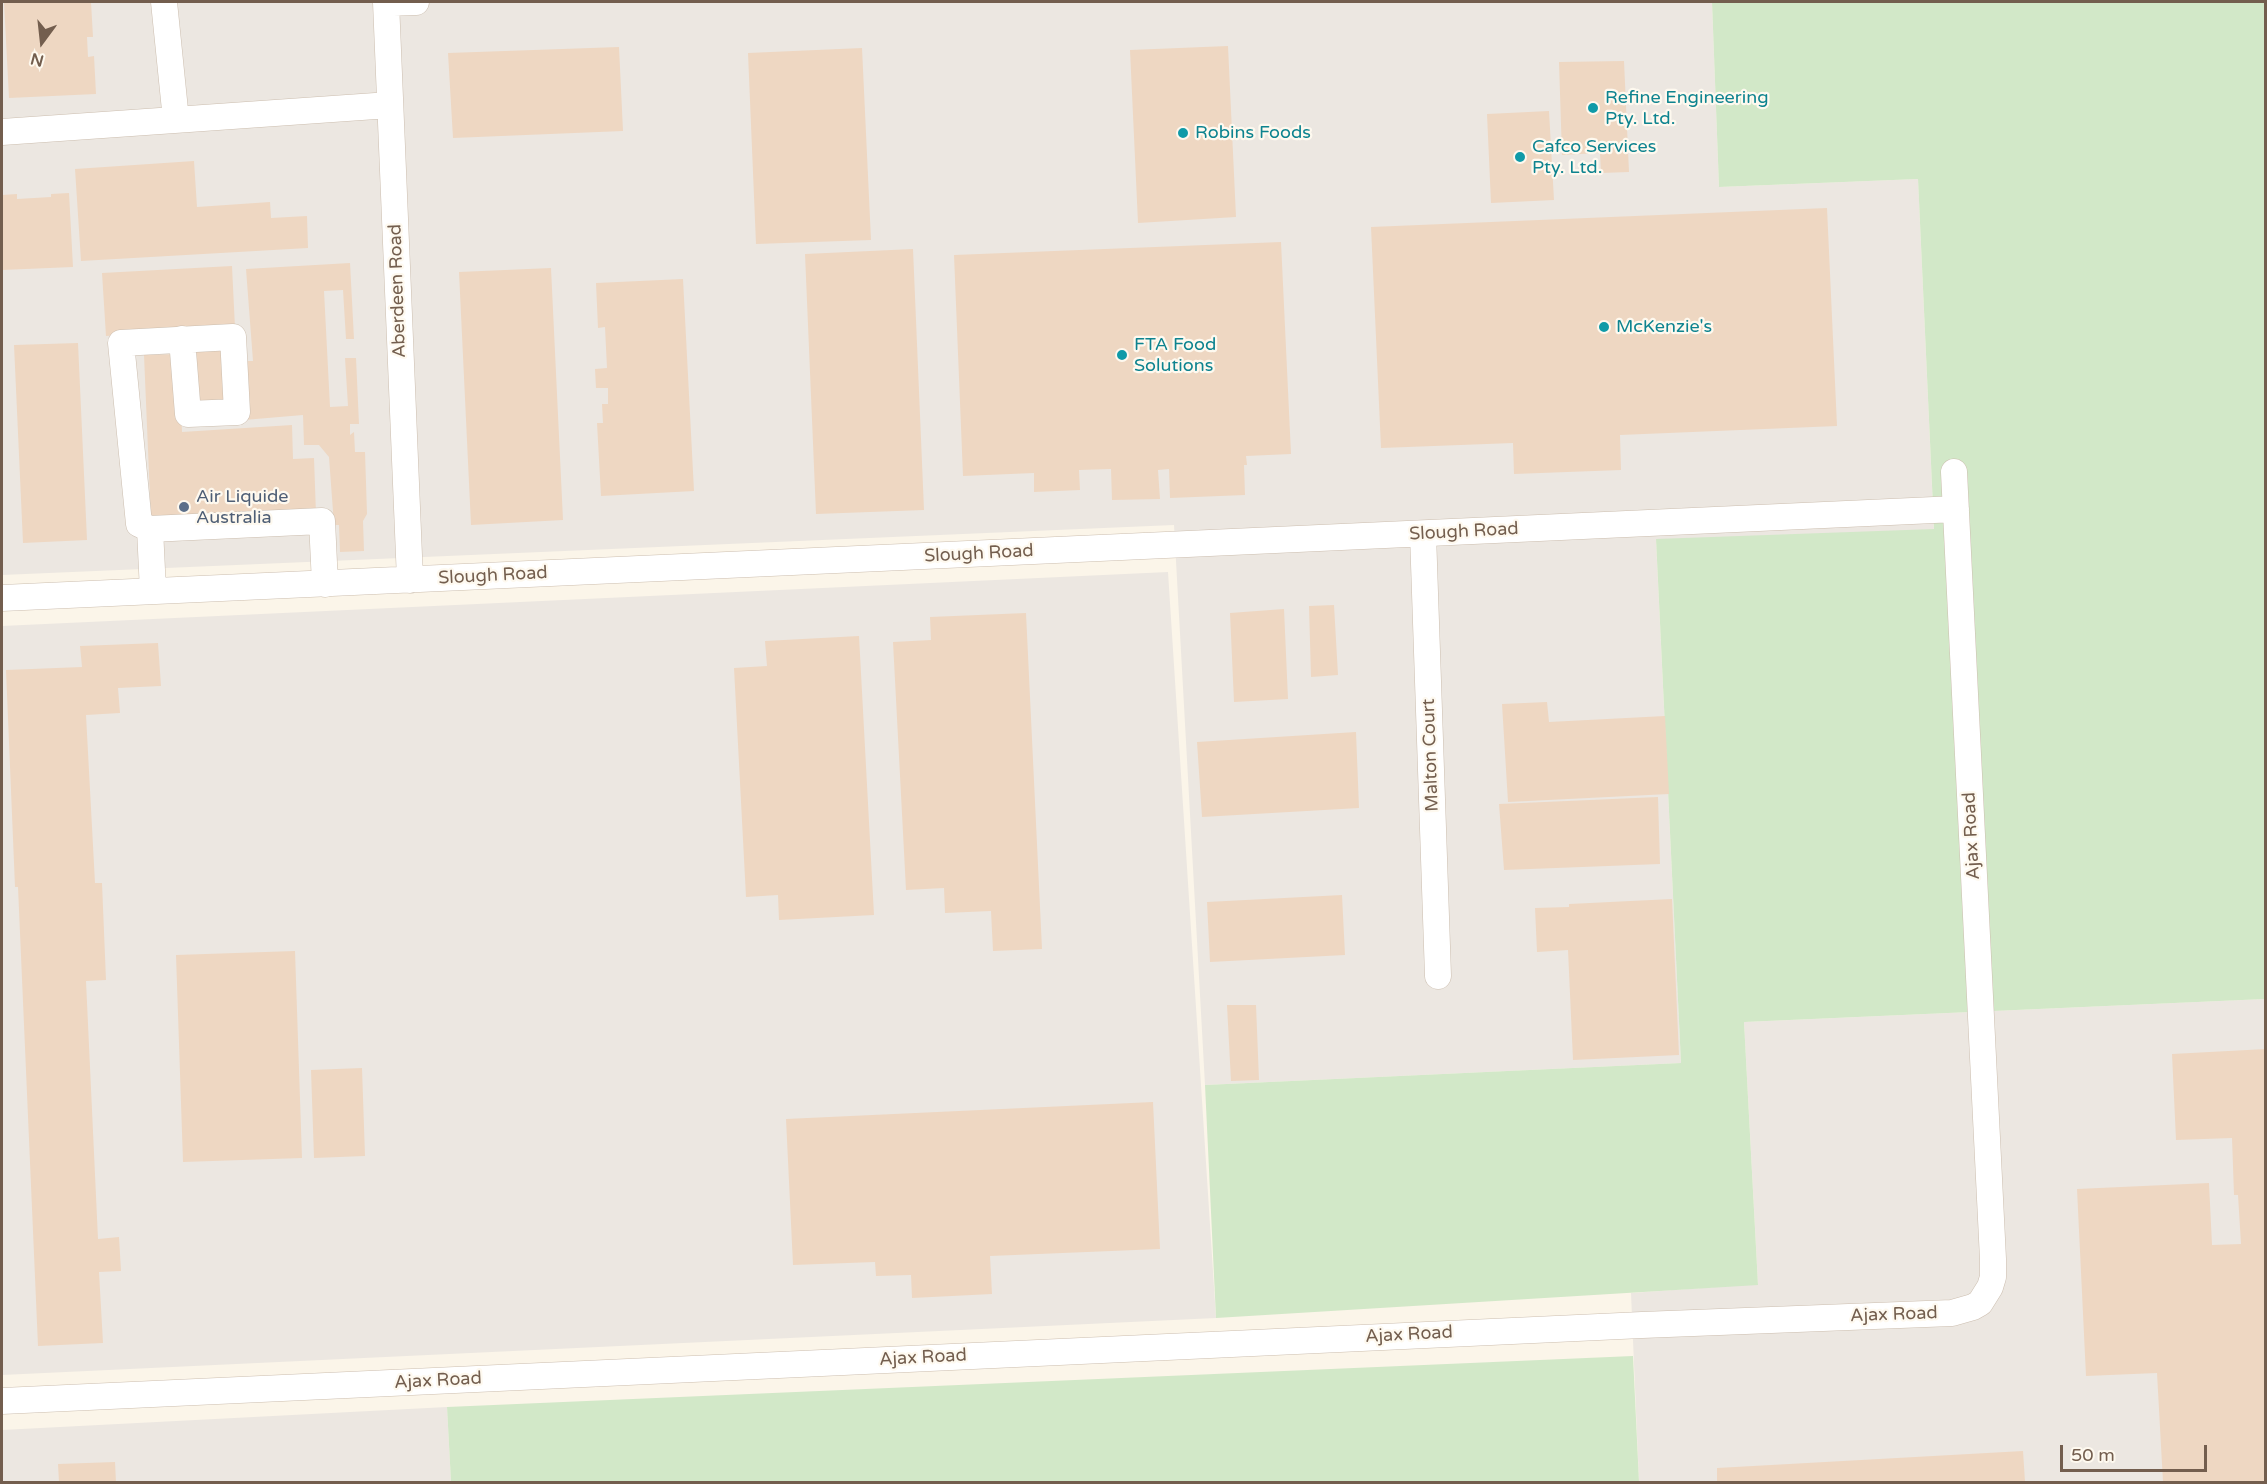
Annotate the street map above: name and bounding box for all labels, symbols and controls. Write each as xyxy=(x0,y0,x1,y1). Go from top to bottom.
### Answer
north arrow xyxy=(12,12,72,72)
text: N xyxy=(29,48,46,71)
place label: Refine Engineering Pty. Ltd. xyxy=(1605,87,1768,130)
marker: Refine Engineering Pty. Ltd. xyxy=(1586,101,1600,115)
place label: Robins Foods xyxy=(1195,122,1311,144)
marker: Robins Foods xyxy=(1176,126,1190,140)
place label: Cafco Services Pty. Ltd. xyxy=(1532,136,1656,178)
marker: Cafco Services Pty. Ltd. xyxy=(1513,150,1527,164)
street label: Aberdeen Road xyxy=(385,224,411,358)
place label: McKenzie's xyxy=(1616,316,1712,338)
marker: McKenzie's xyxy=(1597,320,1611,334)
place label: FTA Food Solutions xyxy=(1134,334,1216,376)
marker: FTA Food Solutions xyxy=(1115,348,1129,362)
place label: Air Liquide Australia xyxy=(196,486,289,528)
marker: Air Liquide Australia xyxy=(177,500,191,514)
street label: Slough Road xyxy=(1409,518,1519,546)
street label: Slough Road xyxy=(924,540,1034,568)
street label: Slough Road xyxy=(438,562,548,590)
street label: Malton Court xyxy=(1418,698,1444,812)
street label: Ajax Road xyxy=(1959,792,1985,880)
street label: Ajax Road xyxy=(1850,1303,1938,1327)
street label: Ajax Road xyxy=(1365,1322,1453,1348)
street label: Ajax Road xyxy=(879,1345,967,1371)
street label: Ajax Road xyxy=(394,1368,482,1394)
scale bar xyxy=(2063,1433,2210,1471)
text: 50 m xyxy=(2071,1444,2115,1466)

